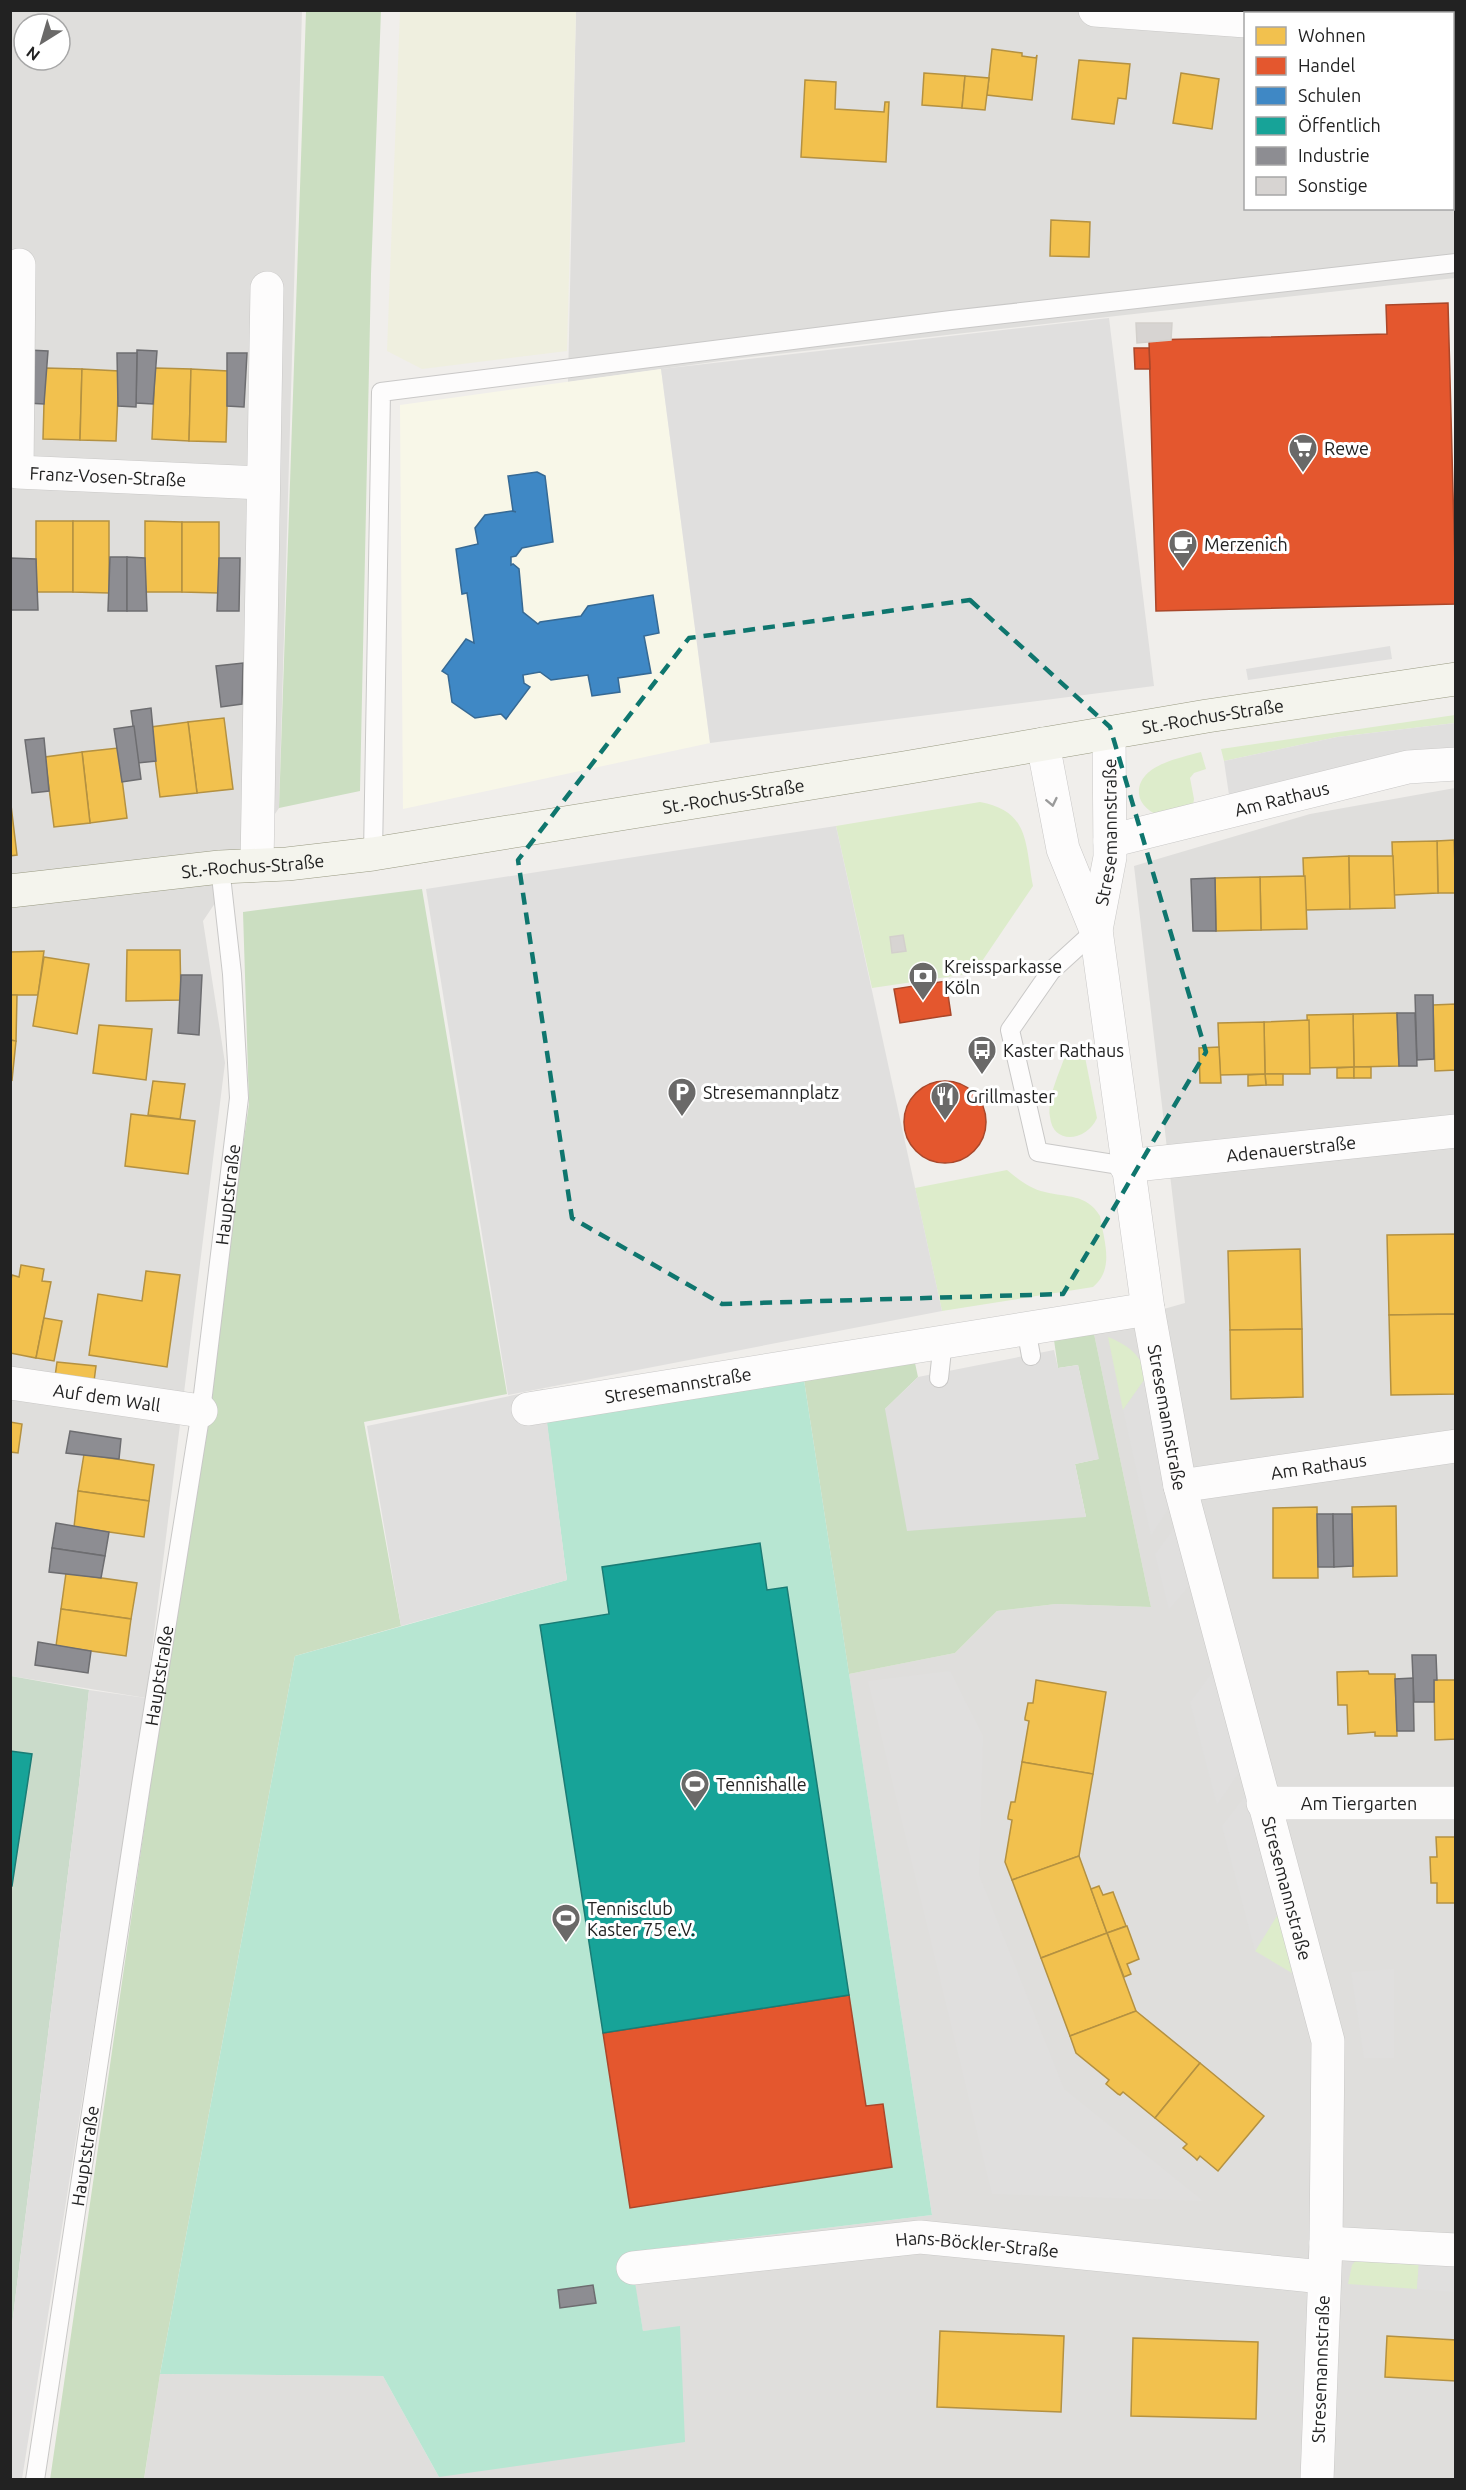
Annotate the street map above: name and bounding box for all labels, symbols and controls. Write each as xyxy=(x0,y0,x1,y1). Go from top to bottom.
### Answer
north arrow xyxy=(12,12,72,72)
legend xyxy=(1244,12,1454,210)
text: Wohnen xyxy=(1298,25,1366,45)
text: N xyxy=(23,43,43,65)
text: Handel xyxy=(1298,55,1356,75)
text: Schulen xyxy=(1298,85,1361,105)
text: Öffentlich xyxy=(1298,115,1381,135)
text: Industrie xyxy=(1298,145,1370,165)
text: Sonstige xyxy=(1298,175,1368,195)
supermarket icon: Rewe xyxy=(1287,432,1319,474)
place label: Rewe xyxy=(1324,438,1369,458)
street label: Franz-Vosen-Straße xyxy=(29,463,187,490)
cafe icon: Merzenich xyxy=(1167,528,1199,570)
place label: Merzenich xyxy=(1204,534,1288,554)
street label: St.-Rochus-Straße xyxy=(1140,695,1285,737)
street label: Stresemannstraße xyxy=(1091,758,1120,907)
street label: St.-Rochus-Straße xyxy=(661,774,806,817)
street label: Am Rathaus xyxy=(1233,777,1331,820)
one-way arrow xyxy=(1045,797,1058,807)
street label: St.-Rochus-Straße xyxy=(180,850,325,881)
place label: Kreissparkasse Köln xyxy=(944,956,1062,997)
bank icon: Kreissparkasse Köln xyxy=(907,960,939,1002)
bus stop icon: Kaster Rathaus xyxy=(966,1034,998,1076)
place label: Kaster Rathaus xyxy=(1003,1040,1124,1060)
parking icon: Stresemannplatz xyxy=(666,1076,698,1118)
restaurant icon: Grillmaster xyxy=(929,1080,961,1122)
place label: Stresemannplatz xyxy=(703,1082,839,1102)
place label: Grillmaster xyxy=(966,1086,1055,1106)
street label: Adenauerstraße xyxy=(1225,1132,1357,1165)
street label: Hauptstraße xyxy=(211,1143,243,1246)
street label: Stresemannstraße xyxy=(1145,1343,1191,1492)
street label: Stresemannstraße xyxy=(603,1363,753,1406)
street label: Auf dem Wall xyxy=(52,1379,162,1415)
street label: Am Rathaus xyxy=(1269,1449,1368,1483)
street label: Hauptstraße xyxy=(141,1624,176,1727)
sports icon: Tennishalle xyxy=(679,1768,711,1810)
place label: Tennishalle xyxy=(716,1774,807,1794)
street label: Am Tiergarten xyxy=(1301,1793,1417,1813)
street label: Stresemannstraße xyxy=(1258,1814,1316,1962)
place label: Tennisclub Kaster 75 e.V. xyxy=(587,1898,695,1939)
sports icon: Tennisclub Kaster 75 e.V. xyxy=(550,1902,582,1944)
street label: Hauptstraße xyxy=(67,2104,102,2207)
street label: Hans-Böckler-Straße xyxy=(894,2227,1060,2261)
street label: Stresemannstraße xyxy=(1307,2295,1333,2443)

